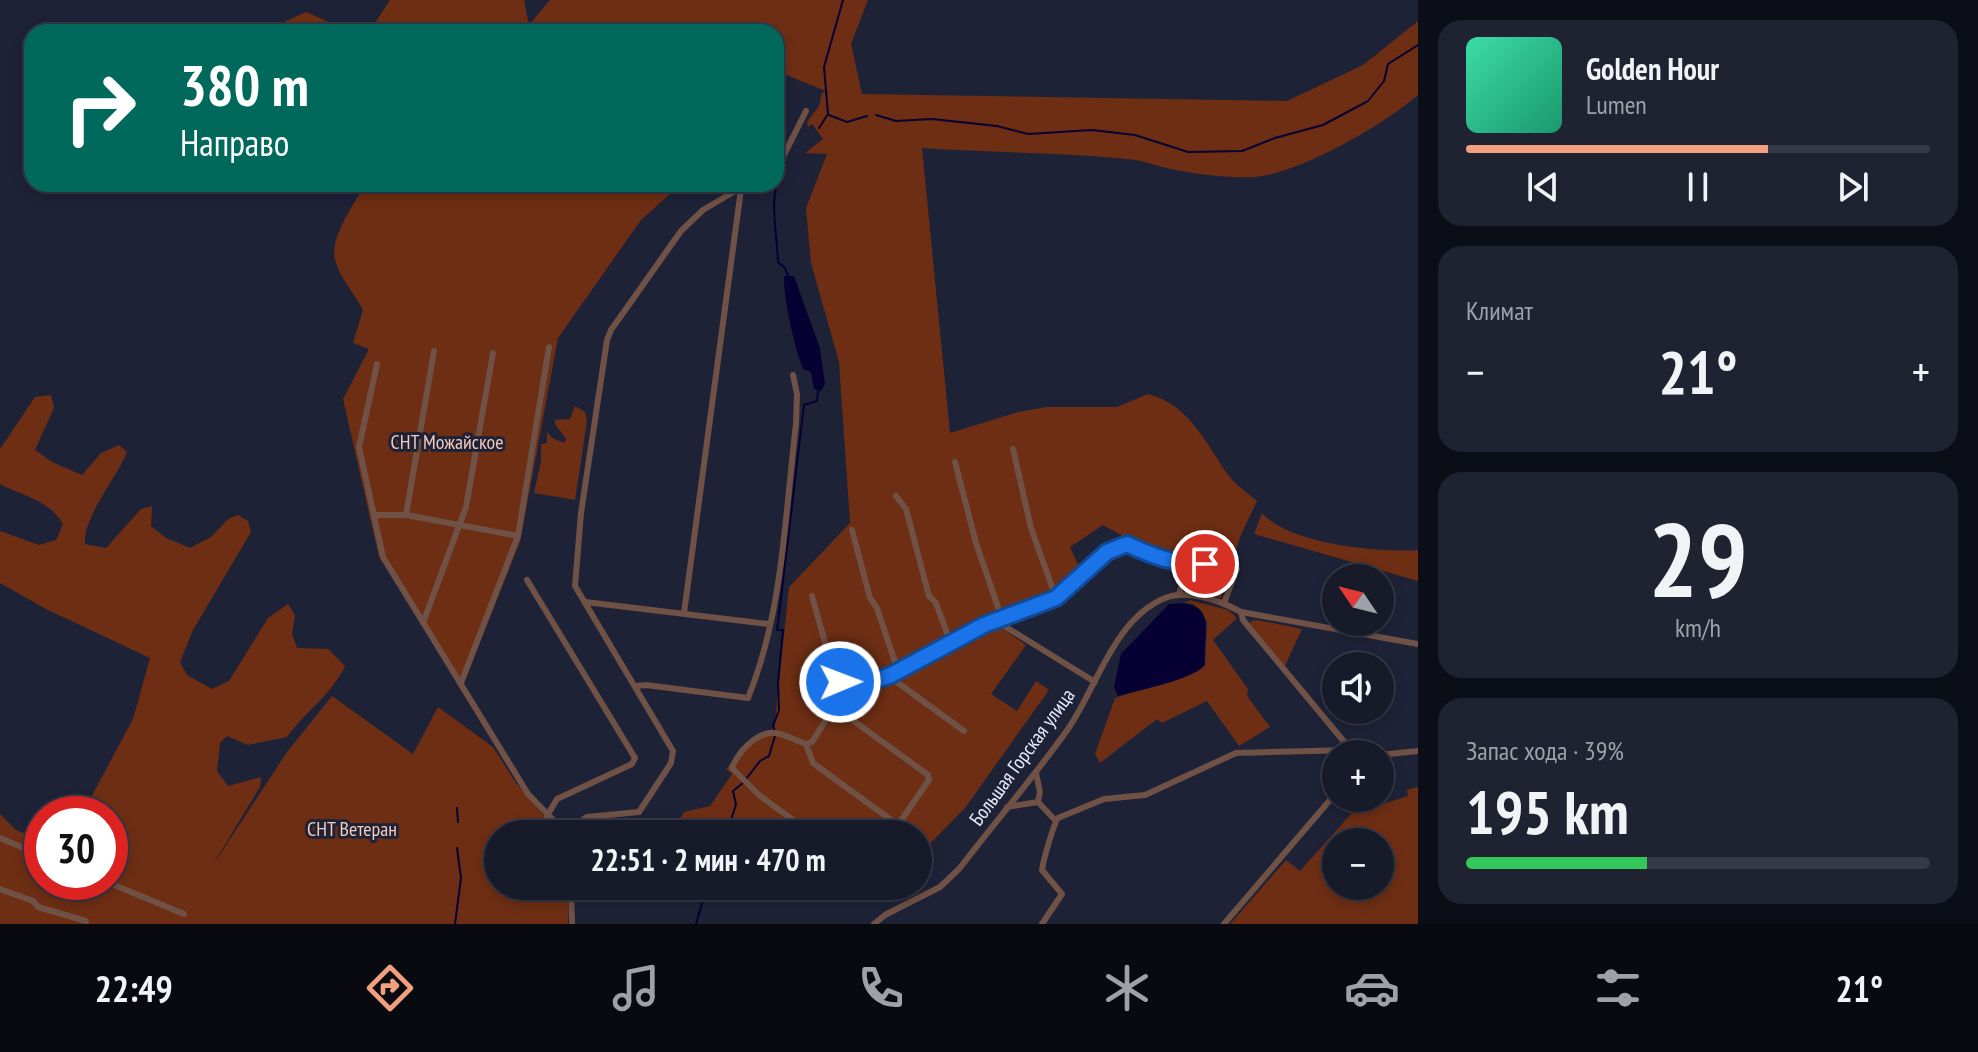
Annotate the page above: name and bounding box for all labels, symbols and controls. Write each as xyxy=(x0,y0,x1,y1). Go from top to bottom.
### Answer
text: 380 m xyxy=(180,49,309,121)
text: Golden Hour xyxy=(1586,49,1719,88)
icon: right xyxy=(48,56,152,160)
text: Lumen xyxy=(1586,88,1647,121)
text: Направо xyxy=(180,119,289,166)
icon: previous xyxy=(1521,165,1565,209)
icon: pause xyxy=(1676,165,1720,209)
icon: next xyxy=(1831,165,1875,209)
text: Климат xyxy=(1466,294,1533,327)
text: 21° xyxy=(1658,333,1738,411)
text: − xyxy=(1466,343,1484,400)
text: + xyxy=(1912,343,1930,400)
park label: СНТ Можайское xyxy=(391,429,503,455)
text: 29 xyxy=(1648,491,1748,626)
pin xyxy=(1171,530,1239,598)
icon: arrive xyxy=(1183,542,1227,586)
north arrow xyxy=(1322,564,1394,636)
map controls xyxy=(1322,564,1394,900)
text: km/h xyxy=(1675,611,1721,644)
position arrow xyxy=(798,640,882,724)
button: sound xyxy=(1322,652,1394,724)
street label: Большая Горская улица xyxy=(963,683,1081,831)
text: Запас хода · 39% xyxy=(1466,734,1624,767)
button: + xyxy=(1322,740,1394,812)
text: 195 km xyxy=(1466,773,1629,851)
speed limit sign: 30 xyxy=(24,796,128,900)
park label: СНТ Ветеран xyxy=(307,816,397,842)
button: − xyxy=(1322,828,1394,900)
text: 22:51 · 2 мин · 470 m xyxy=(590,840,826,879)
icon: directions xyxy=(362,960,418,1016)
icon: music xyxy=(608,960,664,1016)
icon: phone xyxy=(853,960,909,1016)
icon: climate xyxy=(1099,960,1155,1016)
icon: car xyxy=(1344,960,1400,1016)
icon: filters xyxy=(1590,960,1646,1016)
text: 22:49 xyxy=(95,965,173,1012)
text: 21° xyxy=(1836,965,1883,1012)

